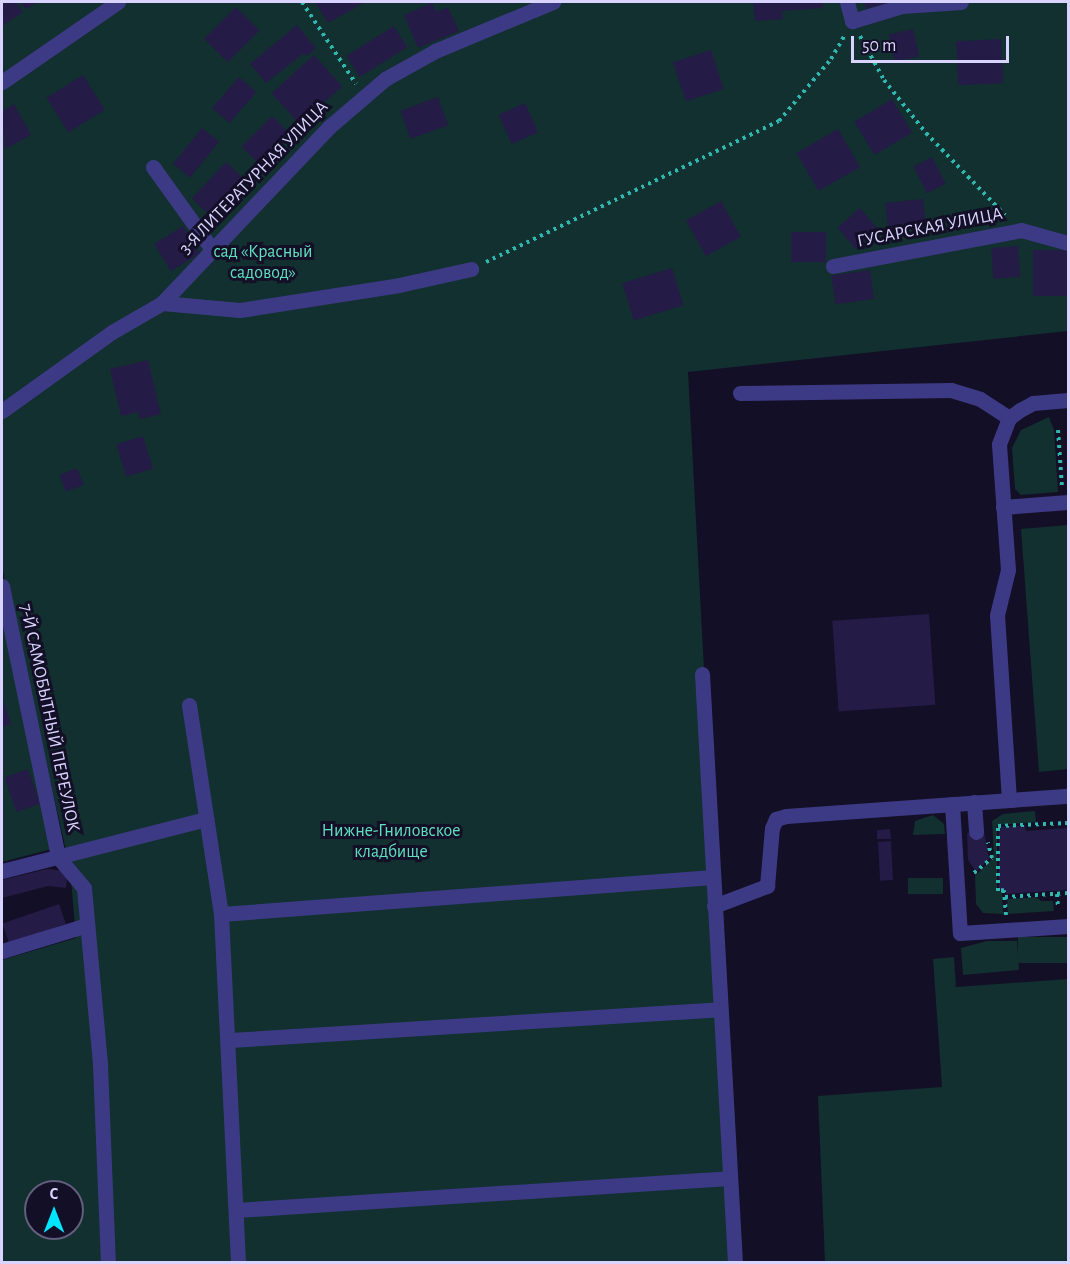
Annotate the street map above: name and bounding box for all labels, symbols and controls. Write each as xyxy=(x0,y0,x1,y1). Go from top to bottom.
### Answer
scale bar xyxy=(854,24,1012,62)
text: 50 m xyxy=(862,37,896,55)
street label: 3-Я ЛИТЕРАТУРНАЯ УЛИЦА xyxy=(175,97,333,259)
street label: ГУСАРСКАЯ УЛИЦА xyxy=(855,203,1005,253)
park label: сад «Красный садовод» xyxy=(213,242,313,284)
street label: 7-Й САМОБЫТНЫЙ ПЕРЕУЛОК xyxy=(14,602,84,834)
park label: Нижне-Гниловское кладбище xyxy=(321,821,461,864)
north arrow xyxy=(24,1180,84,1240)
text: С xyxy=(50,1186,58,1202)

